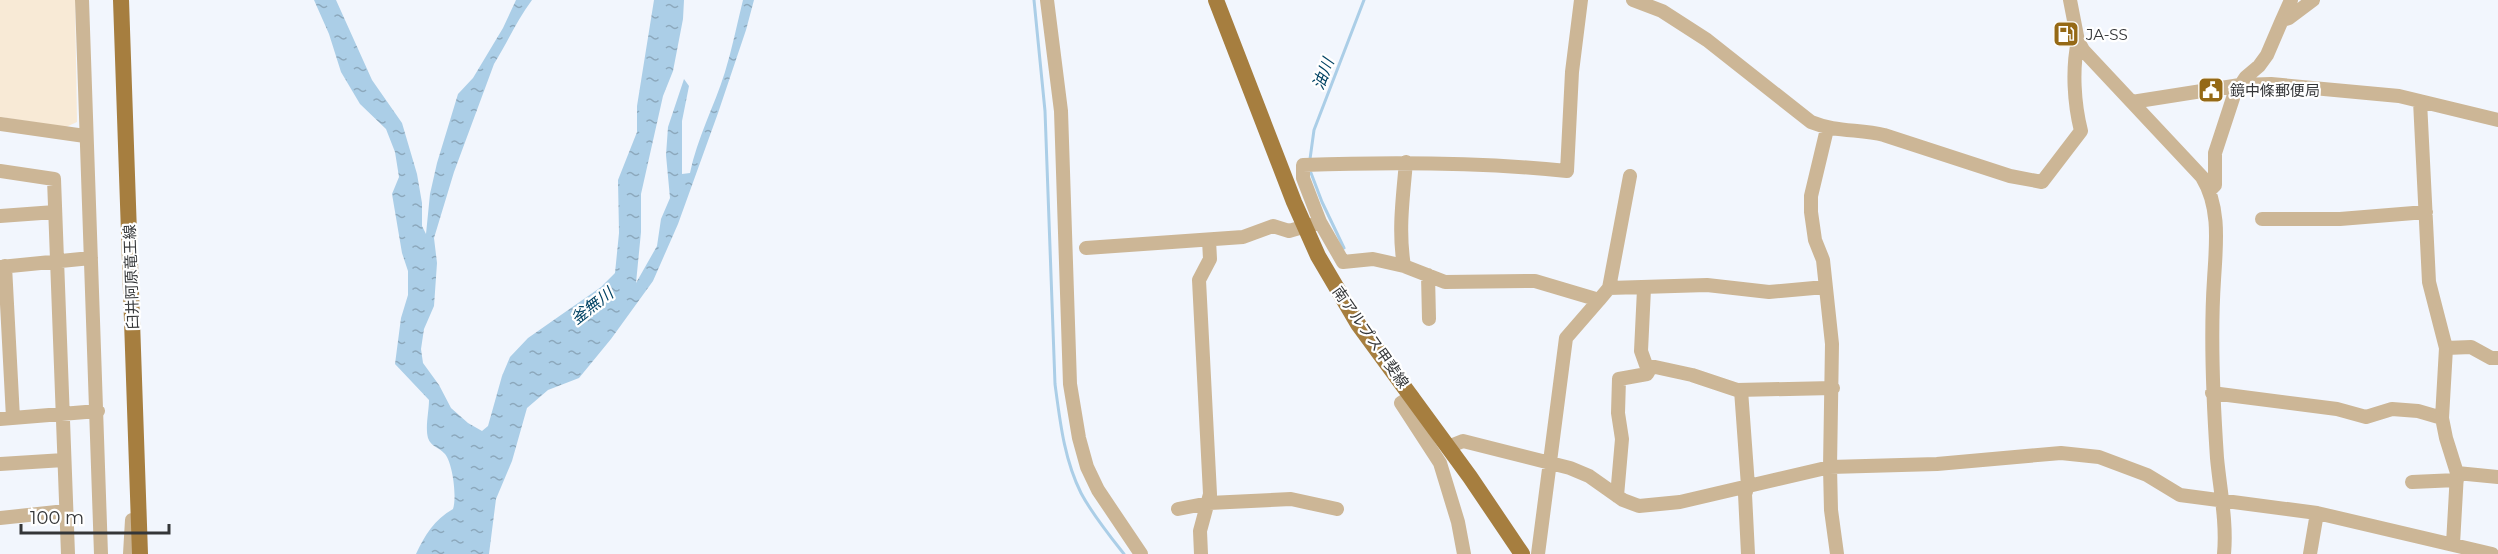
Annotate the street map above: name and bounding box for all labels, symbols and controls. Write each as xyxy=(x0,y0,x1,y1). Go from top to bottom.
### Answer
fuel station icon: JA-SS xyxy=(2051,19,2081,49)
place label: JA-SS xyxy=(2085,25,2128,44)
water label: 油川 xyxy=(1308,54,1338,92)
public building icon: 鏡中條郵便局 xyxy=(2196,75,2226,105)
place label: 鏡中條郵便局 xyxy=(2230,81,2320,100)
street label: 臼井阿原竜王線 xyxy=(120,224,142,330)
street label: 南アルプス甲斐線 xyxy=(1329,282,1413,392)
water label: 釜無川 xyxy=(567,283,618,328)
scale bar xyxy=(21,497,170,535)
text: 100 m xyxy=(30,507,84,529)

